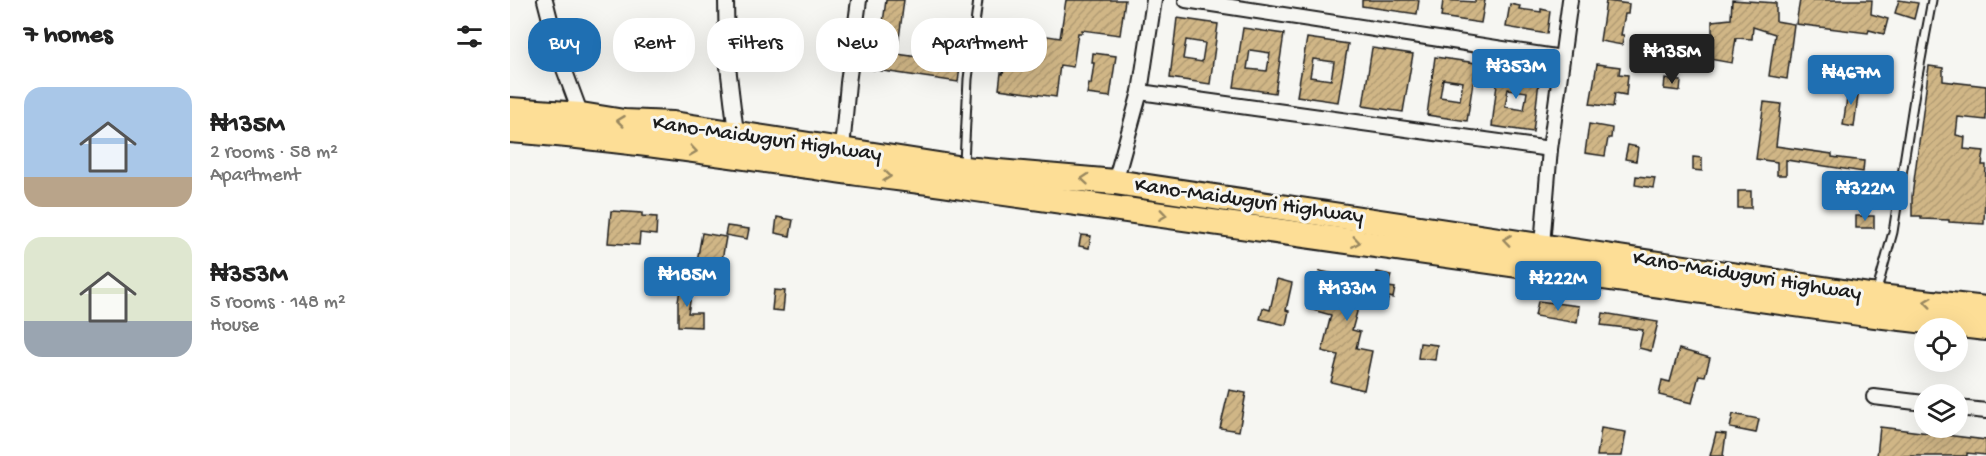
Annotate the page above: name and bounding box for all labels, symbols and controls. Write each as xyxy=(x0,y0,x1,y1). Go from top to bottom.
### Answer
chip: Buy xyxy=(528,18,601,72)
chip: Rent xyxy=(613,18,695,72)
chip: Filters xyxy=(707,18,804,72)
chip: New xyxy=(816,18,899,72)
chip: Apartment xyxy=(911,18,1047,72)
icon: filters xyxy=(453,20,486,53)
text: 7 homes xyxy=(24,21,113,52)
pin: ₦135M xyxy=(1630,34,1714,85)
text: ₦135M xyxy=(1643,42,1701,65)
pin: ₦353M xyxy=(1474,49,1558,100)
pin: ₦467M xyxy=(1809,55,1893,106)
text: ₦353M xyxy=(1486,57,1546,80)
text: ₦467M xyxy=(1822,63,1880,86)
icon: home xyxy=(72,111,144,183)
text: ₦135M xyxy=(210,111,284,142)
street label: Kano-Maiduguri Highway xyxy=(651,111,883,169)
one-way arrow xyxy=(616,115,626,128)
text: 2 rooms · 58 m² xyxy=(210,142,338,165)
one-way arrow xyxy=(689,144,698,156)
text: Apartment xyxy=(210,165,300,188)
one-way arrow xyxy=(882,169,891,182)
pin: ₦322M xyxy=(1823,171,1907,222)
one-way arrow xyxy=(1080,173,1090,186)
street label: Kano-Maiduguri Highway xyxy=(1133,173,1365,231)
text: ₦322M xyxy=(1836,179,1894,202)
one-way arrow xyxy=(1158,208,1167,220)
one-way arrow xyxy=(1502,235,1511,247)
one-way arrow xyxy=(1351,236,1361,248)
street label: Kano-Maiduguri Highway xyxy=(1631,246,1863,308)
pin: ₦185M xyxy=(645,257,729,308)
icon: home xyxy=(72,261,144,333)
text: ₦353M xyxy=(210,261,287,292)
pin: ₦222M xyxy=(1516,261,1600,312)
text: ₦185M xyxy=(658,265,716,288)
text: ₦222M xyxy=(1529,269,1587,292)
pin: ₦133M xyxy=(1305,271,1389,322)
text: ₦133M xyxy=(1318,279,1376,302)
text: 5 rooms · 148 m² xyxy=(210,292,346,315)
one-way arrow xyxy=(1923,297,1932,309)
text: House xyxy=(210,315,259,338)
map controls xyxy=(1914,318,1968,438)
button: locate xyxy=(1914,318,1968,372)
button: layers xyxy=(1914,384,1968,438)

